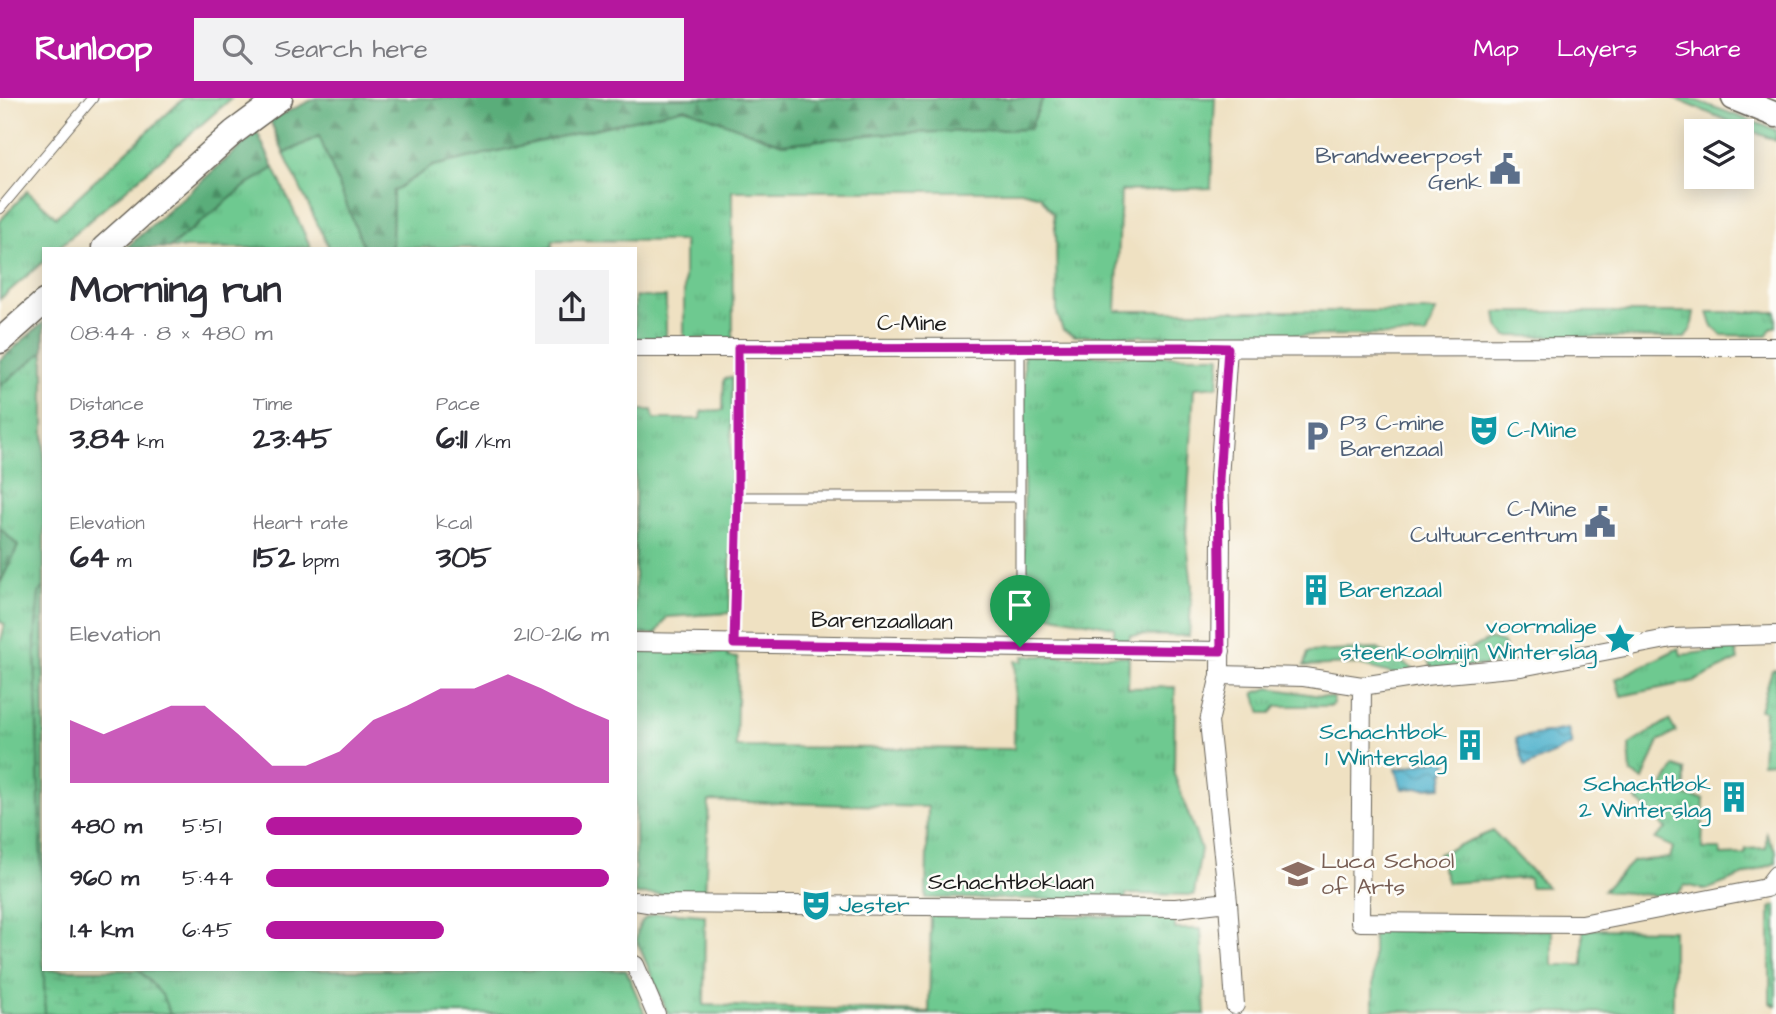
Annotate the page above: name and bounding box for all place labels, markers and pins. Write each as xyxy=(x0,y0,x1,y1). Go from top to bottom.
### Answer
place label: Brandweerpost Genk xyxy=(1315,140,1483,198)
public building icon: Brandweerpost Genk xyxy=(1488,152,1522,186)
place label: P3 C-mine Barenzaal xyxy=(1340,407,1444,465)
theatre icon: C-Mine xyxy=(1467,413,1501,447)
place label: C-Mine xyxy=(1507,414,1577,446)
parking icon: P3 C-mine Barenzaal xyxy=(1300,419,1334,453)
place label: C-Mine Cultuurcentrum xyxy=(1410,493,1577,551)
public building icon: C-Mine Cultuurcentrum xyxy=(1583,505,1617,539)
building icon: Barenzaal xyxy=(1299,573,1333,607)
place label: Barenzaal xyxy=(1339,574,1442,606)
pin xyxy=(990,575,1050,647)
place label: voormalige steenkoolmijn Winterslag xyxy=(1340,610,1597,669)
place icon: voormalige steenkoolmijn Winterslag xyxy=(1603,622,1637,656)
place label: Schachtbok 1 Winterslag xyxy=(1319,716,1447,775)
building icon: Schachtbok 1 Winterslag xyxy=(1453,728,1487,762)
place label: Schachtbok 2 Winterslag xyxy=(1579,768,1711,827)
building icon: Schachtbok 2 Winterslag xyxy=(1717,780,1751,814)
place label: Luca School of Arts xyxy=(1321,845,1454,903)
school or university icon: Luca School of Arts xyxy=(1281,857,1315,891)
theatre icon: Jester xyxy=(799,888,833,922)
place label: Jester xyxy=(839,889,910,921)

